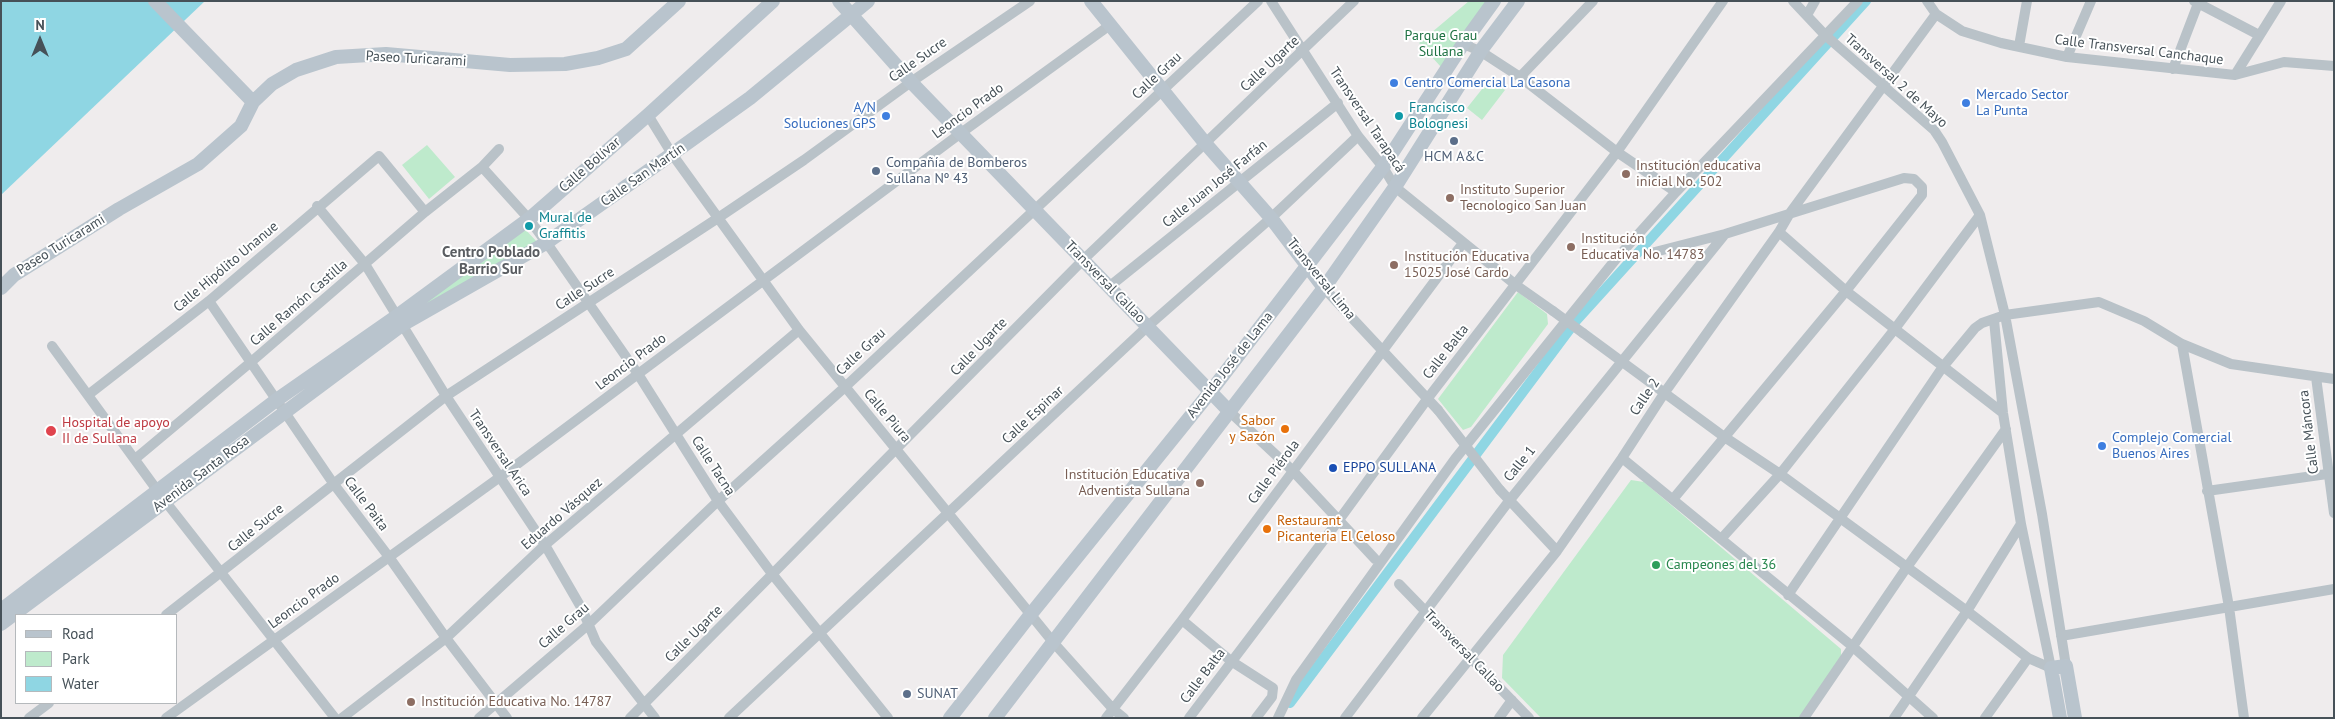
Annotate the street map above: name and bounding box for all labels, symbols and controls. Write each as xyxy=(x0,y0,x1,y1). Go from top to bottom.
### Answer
north arrow xyxy=(15,15,65,65)
text: N xyxy=(35,16,45,34)
park label: Parque Grau Sullana xyxy=(1405,28,1477,60)
street label: Transversal 2 de Mayo xyxy=(1841,30,1951,132)
street label: Calle Transversal Canchaque xyxy=(2054,31,2224,69)
street label: Calle Ugarte xyxy=(1237,33,1303,95)
street label: Calle Sucre xyxy=(886,34,950,86)
street label: Paseo Turicarami xyxy=(365,48,467,70)
street label: Calle Grau xyxy=(1129,49,1185,103)
street label: Transversal Tarapacá xyxy=(1326,64,1408,176)
place label: Centro Comercial La Casona xyxy=(1404,75,1570,91)
marker: Centro Comercial La Casona xyxy=(1388,77,1400,89)
street label: Leoncio Prado xyxy=(929,80,1007,142)
place label: Mercado Sector La Punta xyxy=(1976,87,2069,120)
marker: Mercado Sector La Punta xyxy=(1960,97,1972,109)
place label: A/N Soluciones GPS xyxy=(784,100,876,132)
place label: Francisco Bolognesi xyxy=(1409,100,1468,132)
marker: A/N Soluciones GPS xyxy=(880,110,892,122)
marker: Francisco Bolognesi xyxy=(1393,110,1405,122)
street label: Calle Bolívar xyxy=(556,134,624,196)
marker: HCM A&C xyxy=(1448,135,1460,147)
street label: Calle Juan José Farfán xyxy=(1159,137,1271,231)
street label: Calle San Martín xyxy=(598,140,688,210)
place label: HCM A&C xyxy=(1424,149,1484,165)
place label: Compañía de Bomberos Sullana Nº 43 xyxy=(886,155,1027,188)
place label: Institución educativa inicial No. 502 xyxy=(1636,158,1761,190)
marker: Compañía de Bomberos Sullana Nº 43 xyxy=(870,165,882,177)
marker: Institución educativa inicial No. 502 xyxy=(1620,168,1632,180)
place label: Instituto Superior Tecnologico San Juan xyxy=(1460,182,1587,214)
marker: Instituto Superior Tecnologico San Juan xyxy=(1444,192,1456,204)
place label: Mural de Graffitis xyxy=(539,210,592,242)
street label: Paseo Turicarami xyxy=(14,211,108,279)
street label: Calle Hipólito Unanue xyxy=(170,218,282,316)
marker: Mural de Graffitis xyxy=(523,220,535,232)
place label: Institución Educativa No. 14783 xyxy=(1581,231,1704,264)
street label: Transversal Lima xyxy=(1283,235,1359,323)
street label: Transversal Callao xyxy=(1061,237,1149,327)
marker: Institución Educativa No. 14783 xyxy=(1565,241,1577,253)
district label: Centro Poblado Barrio Sur xyxy=(442,244,540,279)
place label: Institución Educativa 15025 José Cardo xyxy=(1404,249,1529,282)
street label: Calle Ramón Castilla xyxy=(247,256,351,350)
marker: Institución Educativa 15025 José Cardo xyxy=(1388,259,1400,271)
street label: Calle Sucre xyxy=(552,264,618,314)
street label: Avenida José de Lama xyxy=(1183,309,1277,421)
street label: Calle Ugarte xyxy=(947,314,1011,380)
street label: Calle Balta xyxy=(1419,321,1473,383)
street label: Calle Grau xyxy=(833,325,889,379)
street label: Leoncio Prado xyxy=(592,330,670,394)
street label: Calle 2 xyxy=(1626,375,1664,419)
street label: Calle Espinar xyxy=(999,382,1067,448)
street label: Calle Piura xyxy=(860,386,914,446)
street label: Calle Máncora xyxy=(2296,389,2322,475)
street label: Transversal Arica xyxy=(465,407,535,499)
place label: Sabor y Sazón xyxy=(1229,413,1275,446)
place label: Hospital de apoyo II de Sullana xyxy=(62,415,170,448)
marker: Sabor y Sazón xyxy=(1279,423,1291,435)
marker: Hospital de apoyo II de Sullana xyxy=(44,424,58,438)
place label: Complejo Comercial Buenos Aires xyxy=(2112,430,2231,462)
street label: Avenida Santa Rosa xyxy=(149,432,253,516)
street label: Calle Tacna xyxy=(687,433,739,499)
street label: Calle Piérola xyxy=(1245,437,1303,507)
marker: Complejo Comercial Buenos Aires xyxy=(2096,440,2108,452)
street label: Calle 1 xyxy=(1500,443,1540,485)
place label: EPPO SULLANA xyxy=(1343,460,1436,476)
marker: EPPO SULLANA xyxy=(1327,462,1339,474)
place label: Institución Educativa Adventista Sullana xyxy=(1065,467,1190,500)
street label: Calle Paita xyxy=(340,474,392,534)
street label: Eduardo Vásquez xyxy=(518,474,606,554)
marker: Institución Educativa Adventista Sullana xyxy=(1194,477,1206,489)
street label: Calle Sucre xyxy=(225,500,287,556)
place label: Restaurant Picanteria El Celoso xyxy=(1277,513,1395,546)
marker: Restaurant Picanteria El Celoso xyxy=(1261,523,1273,535)
place label: Campeones del 36 xyxy=(1666,557,1776,573)
marker: Campeones del 36 xyxy=(1650,559,1662,571)
street label: Leoncio Prado xyxy=(265,570,343,632)
street label: Calle Grau xyxy=(535,599,593,653)
street label: Calle Ugarte xyxy=(662,602,726,666)
street label: Transversal Callao xyxy=(1420,606,1508,696)
legend xyxy=(15,614,178,704)
text: Road xyxy=(62,624,94,643)
street label: Calle Balta xyxy=(1177,645,1229,707)
text: Park xyxy=(62,649,90,668)
text: Water xyxy=(62,674,99,693)
place label: SUNAT xyxy=(917,686,958,702)
marker: SUNAT xyxy=(901,688,913,700)
place label: Institución Educativa No. 14787 xyxy=(421,694,612,710)
marker: Institución Educativa No. 14787 xyxy=(405,696,417,708)

